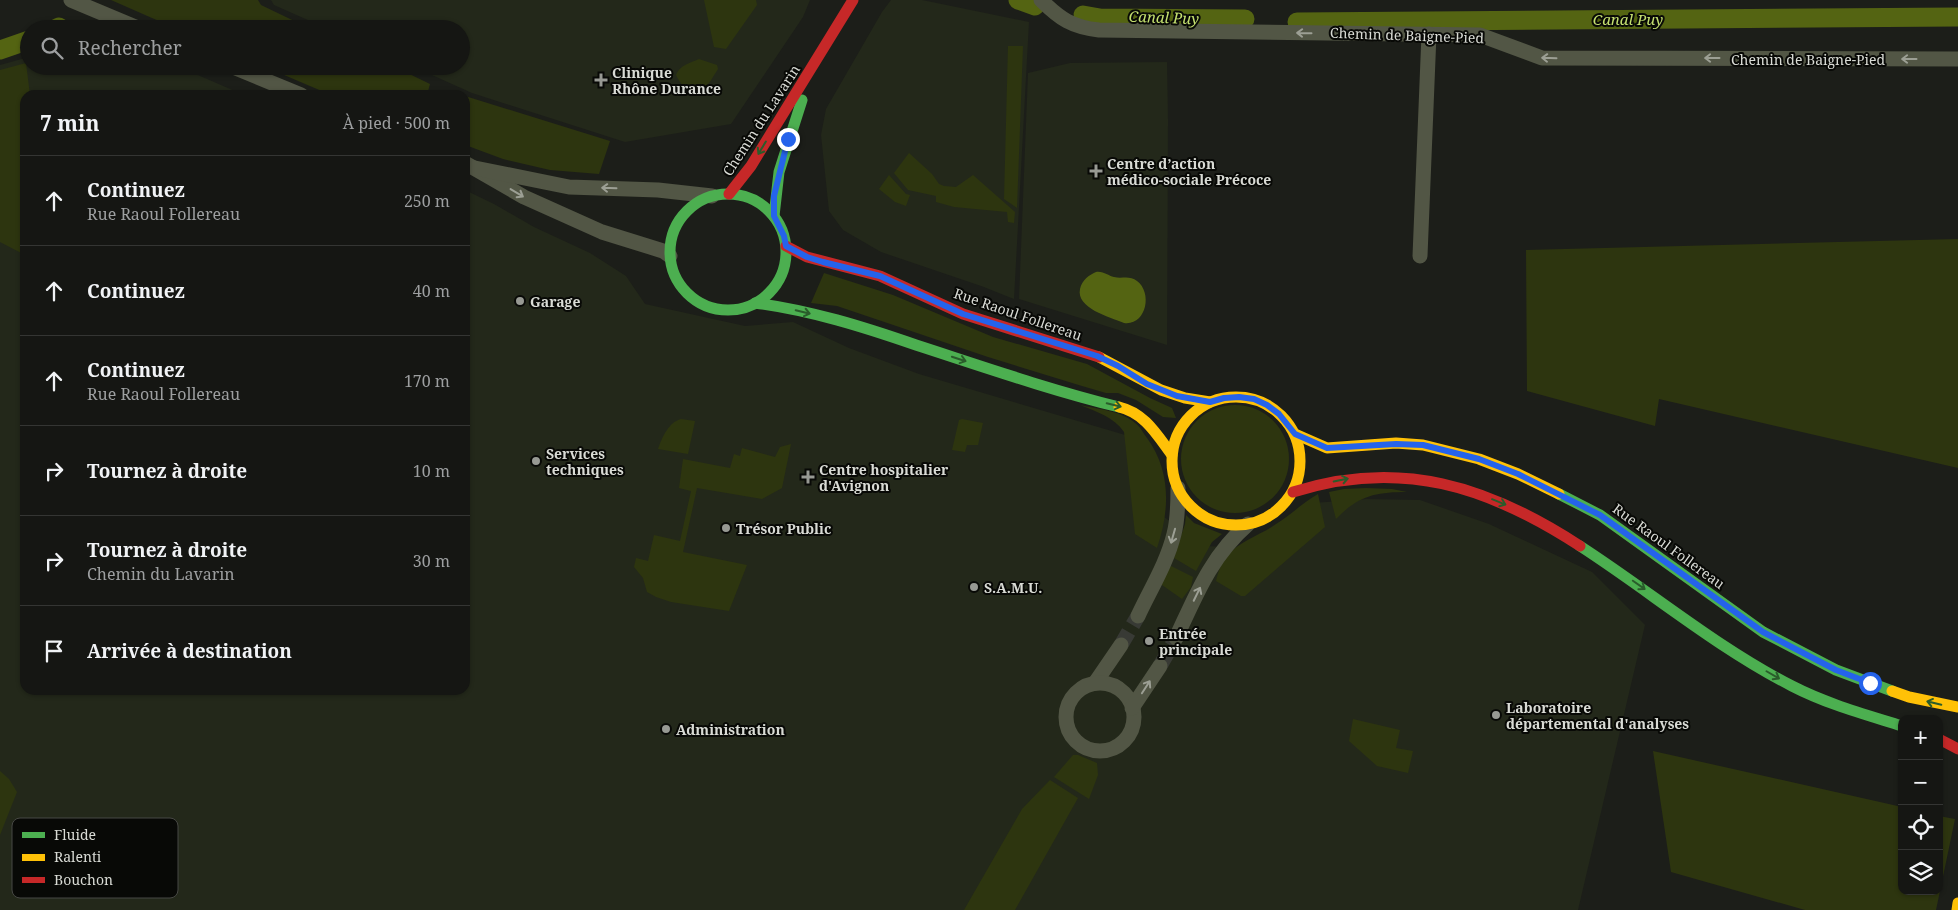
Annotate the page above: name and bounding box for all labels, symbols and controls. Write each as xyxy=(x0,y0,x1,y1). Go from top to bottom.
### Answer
water label: Canal Puy xyxy=(1128,6,1200,28)
water label: Canal Puy xyxy=(1593,9,1663,29)
search box xyxy=(20,20,470,75)
street label: Chemin de Baigne-Pied xyxy=(1330,23,1485,47)
one-way arrow xyxy=(1296,28,1312,38)
icon: search xyxy=(38,34,66,62)
text: Rechercher xyxy=(78,35,182,61)
street label: Chemin de Baigne-Pied xyxy=(1731,50,1885,69)
one-way arrow xyxy=(1542,53,1558,62)
one-way arrow xyxy=(1704,53,1720,63)
one-way arrow xyxy=(1902,54,1918,64)
street label: Chemin du Lavarin xyxy=(718,61,804,179)
place label: Clinique Rhône Durance xyxy=(612,63,721,98)
marker: Clinique Rhône Durance xyxy=(594,73,608,87)
text: 7 min xyxy=(40,109,99,137)
text: À pied · 500 m xyxy=(343,112,450,134)
route end xyxy=(777,128,800,151)
one-way arrow xyxy=(756,140,766,154)
place label: Centre d’action médico-sociale Précoce xyxy=(1107,154,1271,189)
marker: Centre d’action médico-sociale Précoce xyxy=(1089,164,1103,178)
text: Continuez xyxy=(87,177,185,203)
one-way arrow xyxy=(602,183,618,193)
icon: ahead xyxy=(40,187,68,215)
one-way arrow xyxy=(509,188,523,198)
text: 250 m xyxy=(404,190,450,212)
text: Rue Raoul Follereau xyxy=(87,203,240,225)
icon: ahead xyxy=(40,277,68,305)
text: Continuez xyxy=(87,278,185,304)
text: 40 m xyxy=(413,280,450,302)
street label: Rue Raoul Follereau xyxy=(952,283,1085,345)
place label: Garage xyxy=(530,292,580,311)
marker: Garage xyxy=(514,295,526,307)
one-way arrow xyxy=(795,308,811,317)
one-way arrow xyxy=(950,354,966,364)
text: Continuez xyxy=(87,357,185,383)
icon: ahead xyxy=(40,367,68,395)
text: 170 m xyxy=(404,370,450,392)
text: Rue Raoul Follereau xyxy=(87,383,240,405)
one-way arrow xyxy=(1106,401,1122,411)
place label: Services techniques xyxy=(546,444,624,479)
marker: Services techniques xyxy=(530,455,542,467)
icon: right xyxy=(40,457,68,485)
text: Tournez à droite xyxy=(87,458,247,484)
text: 10 m xyxy=(413,460,450,482)
place label: Centre hospitalier d'Avignon xyxy=(819,460,949,495)
marker: Centre hospitalier d'Avignon xyxy=(801,470,815,484)
one-way arrow xyxy=(1332,475,1348,484)
one-way arrow xyxy=(1491,498,1506,507)
street label: Rue Raoul Follereau xyxy=(1609,499,1729,593)
place label: Trésor Public xyxy=(736,519,831,538)
marker: Trésor Public xyxy=(720,522,732,534)
one-way arrow xyxy=(1167,528,1177,544)
text: Tournez à droite xyxy=(87,537,247,563)
icon: right xyxy=(40,547,68,575)
text: 30 m xyxy=(413,550,450,572)
text: Chemin du Lavarin xyxy=(87,563,235,585)
place label: S.A.M.U. xyxy=(984,578,1042,597)
one-way arrow xyxy=(1631,580,1645,590)
marker: S.A.M.U. xyxy=(968,581,980,593)
one-way arrow xyxy=(1192,586,1202,601)
place label: Entrée principale xyxy=(1159,624,1232,659)
marker: Entrée principale xyxy=(1143,635,1155,647)
icon: arrive xyxy=(40,637,68,665)
text: Arrivée à destination xyxy=(87,638,292,664)
one-way arrow xyxy=(1766,671,1780,681)
route start xyxy=(1859,672,1882,695)
one-way arrow xyxy=(1141,680,1151,694)
one-way arrow xyxy=(1926,697,1942,707)
place label: Laboratoire départemental d'analyses xyxy=(1506,698,1689,733)
marker: Laboratoire départemental d'analyses xyxy=(1490,709,1502,721)
map controls xyxy=(1898,715,1943,895)
button: + xyxy=(1898,715,1943,760)
place label: Administration xyxy=(676,720,785,739)
marker: Administration xyxy=(660,723,672,735)
button: − xyxy=(1898,760,1943,805)
button: locate xyxy=(1898,805,1943,850)
legend xyxy=(12,818,178,898)
text: Fluide xyxy=(54,825,96,844)
text: Ralenti xyxy=(54,847,102,866)
button: layers xyxy=(1898,850,1943,895)
text: Bouchon xyxy=(54,870,113,889)

